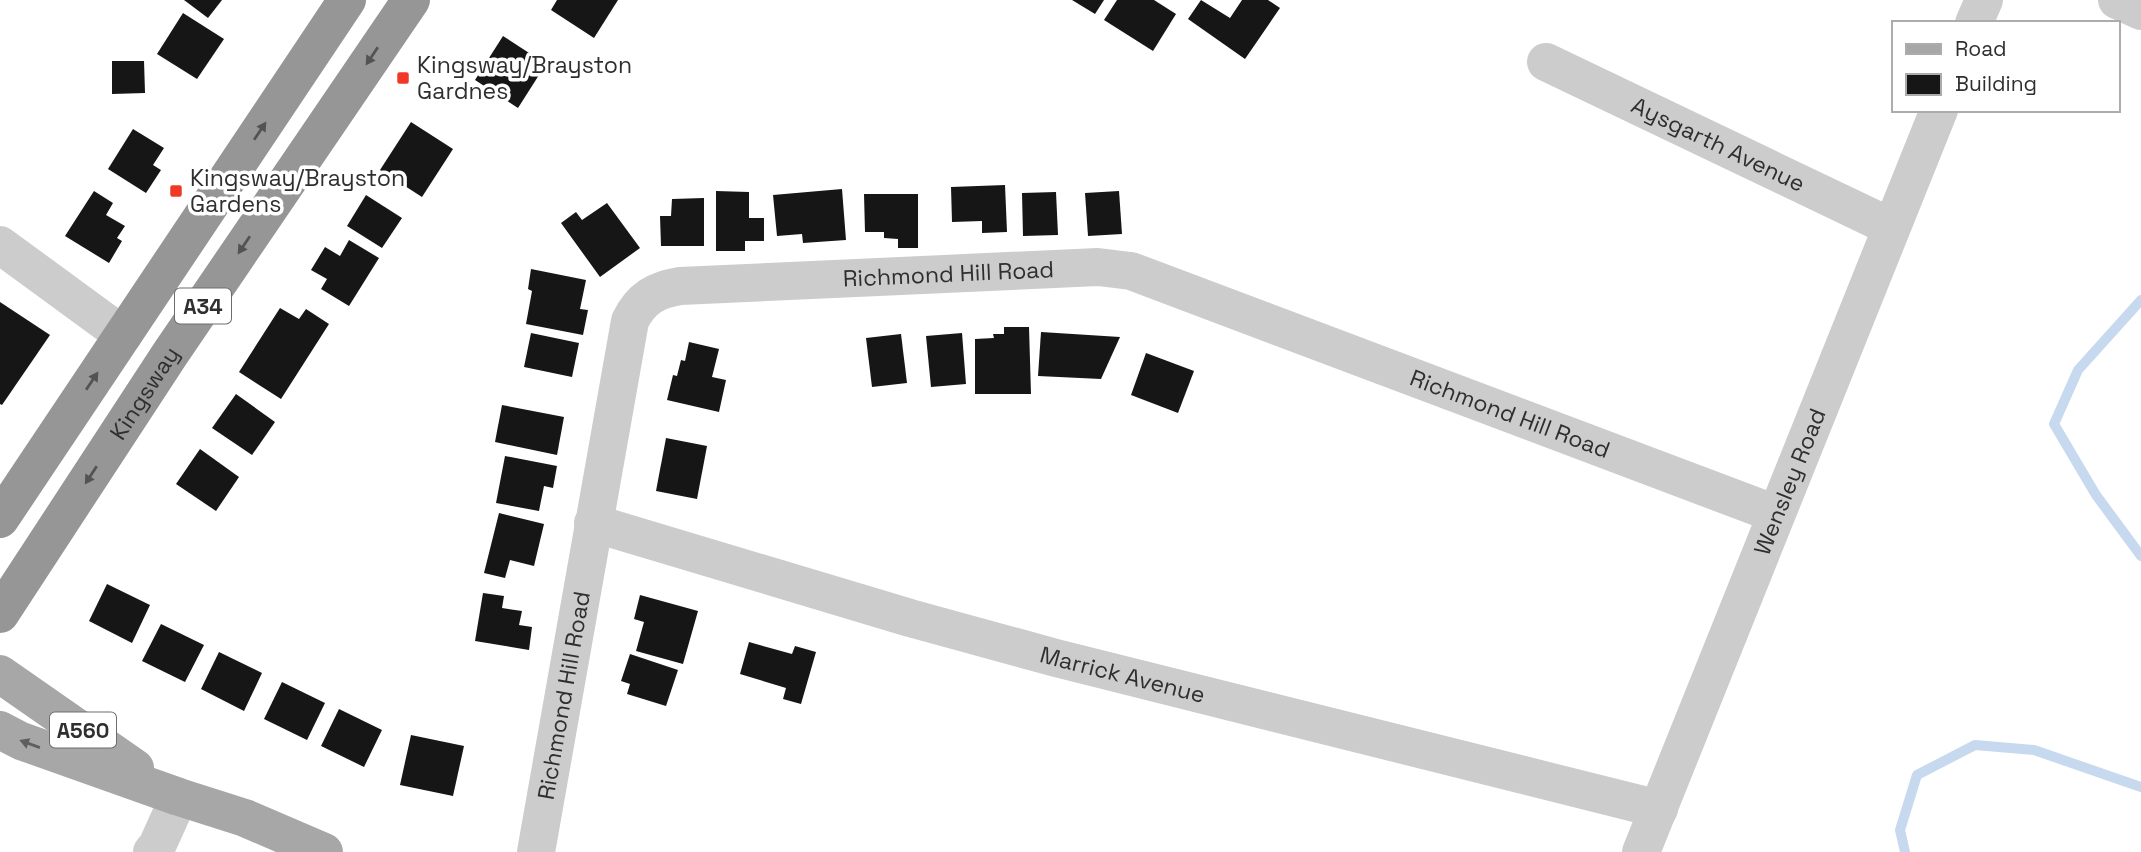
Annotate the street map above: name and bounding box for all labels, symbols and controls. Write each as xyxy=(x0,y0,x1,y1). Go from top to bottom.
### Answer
legend xyxy=(1892,21,2120,112)
text: Road xyxy=(1955,35,2007,62)
one-way arrow xyxy=(365,47,379,65)
place label: Kingsway/Brayston Gardnes xyxy=(417,50,632,106)
marker: Kingsway/Brayston Gardnes xyxy=(395,70,411,86)
text: Building xyxy=(1955,70,2037,97)
street label: Aysgarth Avenue xyxy=(1627,90,1810,199)
one-way arrow xyxy=(253,121,266,140)
place label: Kingsway/Brayston Gardens xyxy=(190,163,405,219)
marker: Kingsway/Brayston Gardens xyxy=(168,183,184,199)
one-way arrow xyxy=(238,235,251,254)
street label: Richmond Hill Road xyxy=(842,254,1055,294)
road number: A34 xyxy=(175,288,231,324)
street label: Kingsway xyxy=(103,341,186,446)
street label: Richmond Hill Road xyxy=(1406,363,1614,465)
one-way arrow xyxy=(86,371,99,391)
street label: Wensley Road xyxy=(1747,404,1833,559)
one-way arrow xyxy=(85,465,98,485)
street label: Richmond Hill Road xyxy=(531,589,597,802)
street label: Marrick Avenue xyxy=(1037,639,1208,710)
road number: A560 xyxy=(50,712,116,748)
one-way arrow xyxy=(20,738,41,749)

